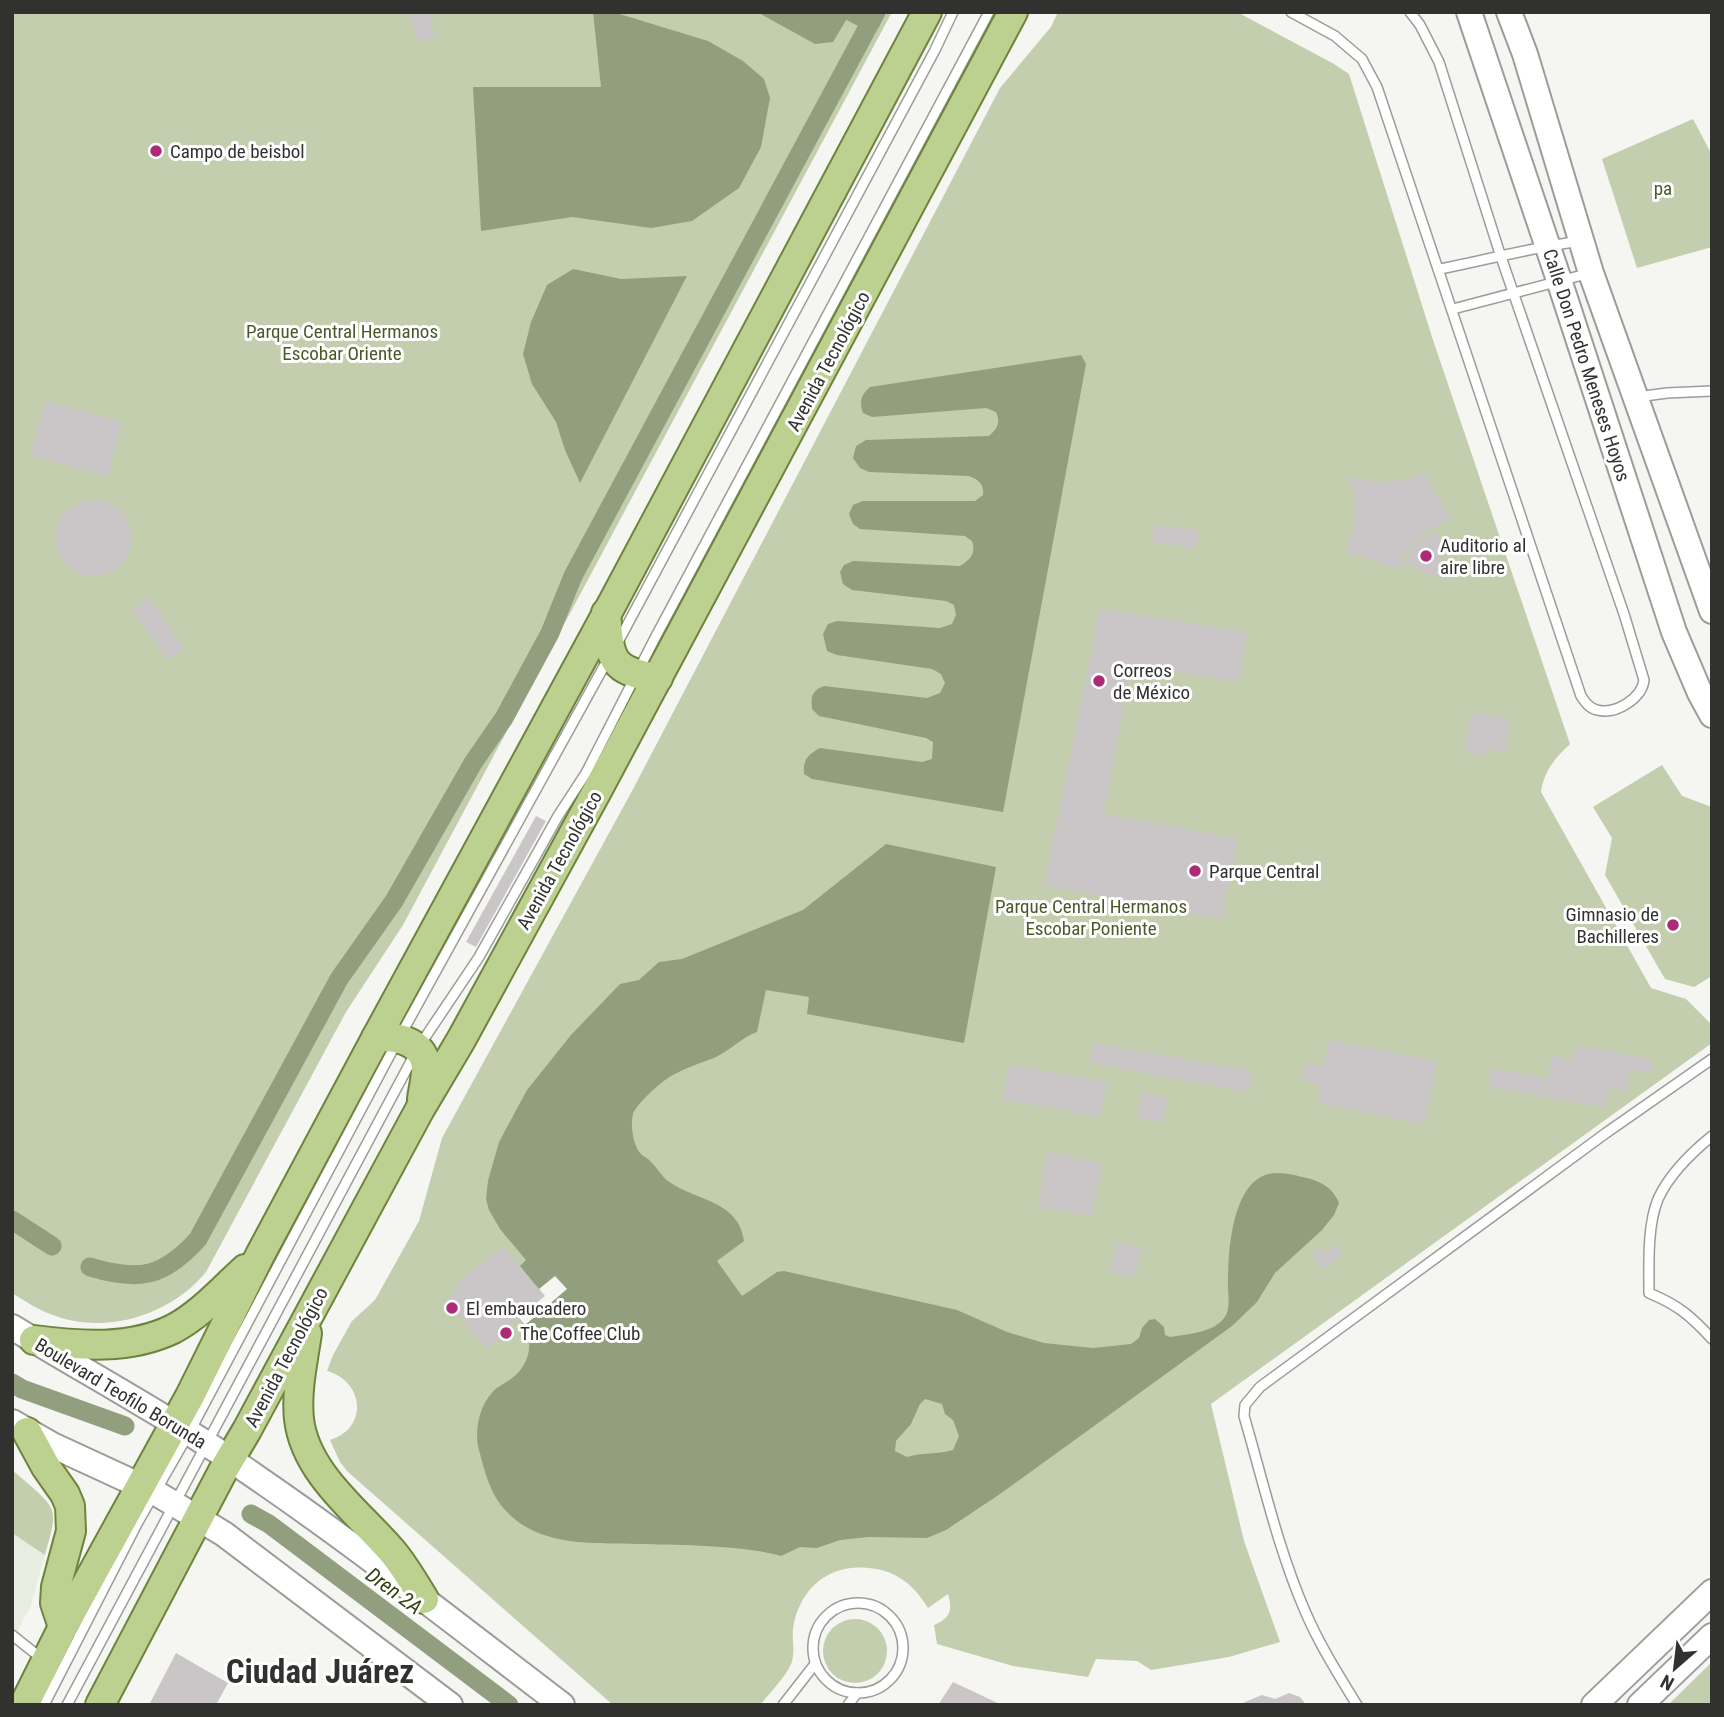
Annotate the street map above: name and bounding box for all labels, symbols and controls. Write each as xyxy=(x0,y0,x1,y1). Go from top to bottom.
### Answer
place label: Campo de beisbol xyxy=(170,140,305,163)
marker: Campo de beisbol xyxy=(148,143,164,159)
park label: pa xyxy=(1654,177,1672,200)
street label: Calle Don Pedro Meneses Hoyos xyxy=(1538,246,1635,484)
street label: Avenida Tecnológico xyxy=(782,287,875,435)
park label: Parque Central Hermanos Escobar Oriente xyxy=(246,320,438,365)
place label: Auditorio al aire libre xyxy=(1440,534,1526,579)
marker: Auditorio al aire libre xyxy=(1418,548,1434,564)
place label: Correos de México xyxy=(1113,659,1190,704)
marker: Correos de México xyxy=(1091,673,1107,689)
street label: Avenida Tecnológico xyxy=(512,787,607,934)
place label: Parque Central xyxy=(1209,860,1319,883)
marker: Parque Central xyxy=(1187,863,1203,879)
park label: Parque Central Hermanos Escobar Poniente xyxy=(995,895,1187,940)
place label: Gimnasio de Bachilleres xyxy=(1566,903,1659,948)
marker: Gimnasio de Bachilleres xyxy=(1665,917,1681,933)
street label: Avenida Tecnológico xyxy=(240,1283,333,1431)
place label: El embaucadero xyxy=(466,1297,586,1320)
marker: El embaucadero xyxy=(444,1300,460,1316)
place label: The Coffee Club xyxy=(520,1322,640,1345)
marker: The Coffee Club xyxy=(498,1325,514,1341)
street label: Boulevard Teofilo Borunda xyxy=(31,1333,211,1454)
water label: Dren 2A xyxy=(361,1563,427,1619)
north arrow xyxy=(1640,1633,1710,1703)
district label: Ciudad Juárez xyxy=(226,1652,414,1691)
text: N xyxy=(1657,1670,1678,1695)

